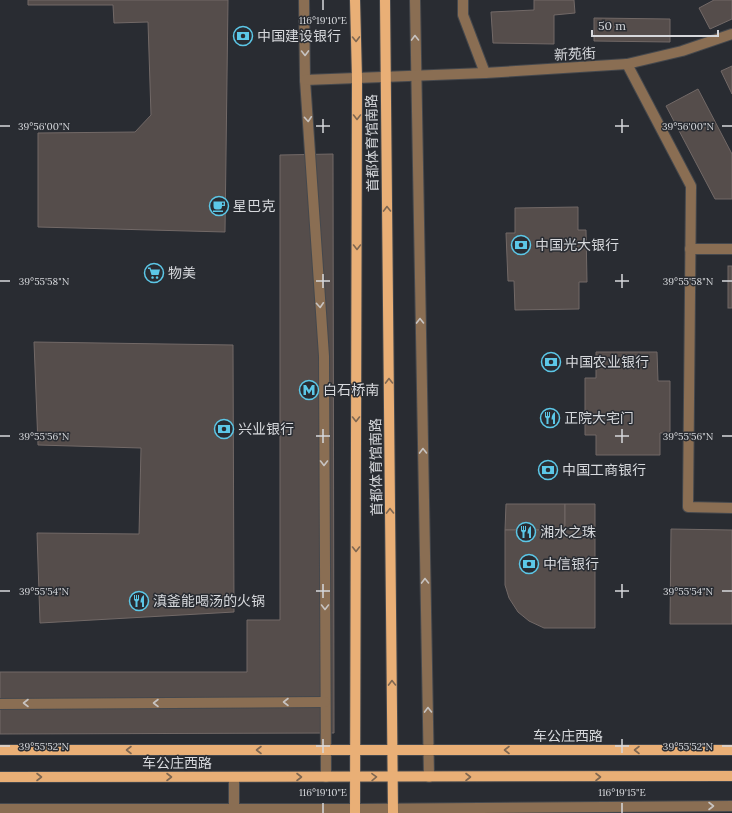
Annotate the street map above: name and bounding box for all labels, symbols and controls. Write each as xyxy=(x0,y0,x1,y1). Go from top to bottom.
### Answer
scale bar xyxy=(592,12,718,38)
text: 116°19'10"E xyxy=(299,14,347,27)
text: 50 m xyxy=(598,18,626,33)
bank icon: 中国建设银行 xyxy=(232,25,254,47)
place label: 中国建设银行 xyxy=(257,27,341,45)
one-way arrow xyxy=(411,35,419,41)
one-way arrow xyxy=(352,36,360,42)
street label: 新苑街 xyxy=(554,44,596,64)
one-way arrow xyxy=(301,50,309,56)
street label: 首都体育馆南路 xyxy=(362,94,382,192)
one-way arrow xyxy=(353,114,361,120)
one-way arrow xyxy=(304,116,312,122)
text: 39°56'00"N xyxy=(18,120,70,133)
text: 39°56'00"N xyxy=(662,120,714,133)
cafe icon: 星巴克 xyxy=(208,195,230,217)
place label: 星巴克 xyxy=(233,197,275,215)
one-way arrow xyxy=(383,206,391,212)
bank icon: 中国光大银行 xyxy=(510,234,532,256)
place label: 中国光大银行 xyxy=(535,236,619,254)
one-way arrow xyxy=(353,244,361,250)
supermarket icon: 物美 xyxy=(143,262,165,284)
place label: 物美 xyxy=(168,264,196,282)
text: 39°55'58"N xyxy=(19,275,70,288)
text: 39°55'58"N xyxy=(663,275,714,288)
one-way arrow xyxy=(316,302,325,308)
one-way arrow xyxy=(416,318,424,324)
bank icon: 中国农业银行 xyxy=(540,351,562,373)
place label: 中国农业银行 xyxy=(565,353,649,371)
one-way arrow xyxy=(385,378,393,384)
metro station icon: 白石桥南 xyxy=(298,379,320,401)
place label: 白石桥南 xyxy=(323,381,379,399)
restaurant icon: 正院大宅门 xyxy=(539,407,561,429)
place label: 正院大宅门 xyxy=(564,409,634,427)
one-way arrow xyxy=(352,416,360,422)
bank icon: 兴业银行 xyxy=(213,418,235,440)
street label: 首都体育馆南路 xyxy=(366,418,386,516)
place label: 兴业银行 xyxy=(238,420,294,438)
text: 39°55'56"N xyxy=(19,430,70,443)
text: 39°55'56"N xyxy=(663,430,714,443)
one-way arrow xyxy=(418,448,427,454)
bank icon: 中国工商银行 xyxy=(537,459,559,481)
one-way arrow xyxy=(320,460,328,466)
place label: 中国工商银行 xyxy=(562,461,646,479)
one-way arrow xyxy=(386,508,394,514)
restaurant icon: 湘水之珠 xyxy=(515,521,537,543)
place label: 湘水之珠 xyxy=(540,523,596,541)
one-way arrow xyxy=(352,546,360,552)
bank icon: 中信银行 xyxy=(518,553,540,575)
place label: 中信银行 xyxy=(543,555,599,573)
one-way arrow xyxy=(421,578,429,584)
text: 39°55'54"N xyxy=(19,585,69,598)
text: 39°55'54"N xyxy=(663,585,713,598)
restaurant icon: 滇釜能喝汤的火锅 xyxy=(128,590,150,612)
place label: 滇釜能喝汤的火锅 xyxy=(153,592,265,610)
one-way arrow xyxy=(321,604,329,610)
one-way arrow xyxy=(388,680,396,686)
one-way arrow xyxy=(283,698,289,706)
one-way arrow xyxy=(23,699,29,707)
one-way arrow xyxy=(153,699,159,707)
one-way arrow xyxy=(423,707,432,713)
street label: 车公庄西路 xyxy=(533,727,603,745)
text: 39°55'52"N xyxy=(19,740,70,753)
text: 39°55'52"N xyxy=(663,740,714,753)
one-way arrow xyxy=(126,746,132,754)
one-way arrow xyxy=(256,746,262,754)
one-way arrow xyxy=(504,746,510,754)
one-way arrow xyxy=(634,746,640,754)
street label: 车公庄西路 xyxy=(142,754,212,772)
one-way arrow xyxy=(36,773,42,781)
one-way arrow xyxy=(166,773,172,781)
one-way arrow xyxy=(296,773,302,781)
one-way arrow xyxy=(371,773,377,781)
one-way arrow xyxy=(465,773,471,781)
one-way arrow xyxy=(595,773,601,781)
text: 116°19'10"E xyxy=(299,786,347,799)
text: 116°19'15"E xyxy=(598,786,646,799)
one-way arrow xyxy=(708,802,714,810)

